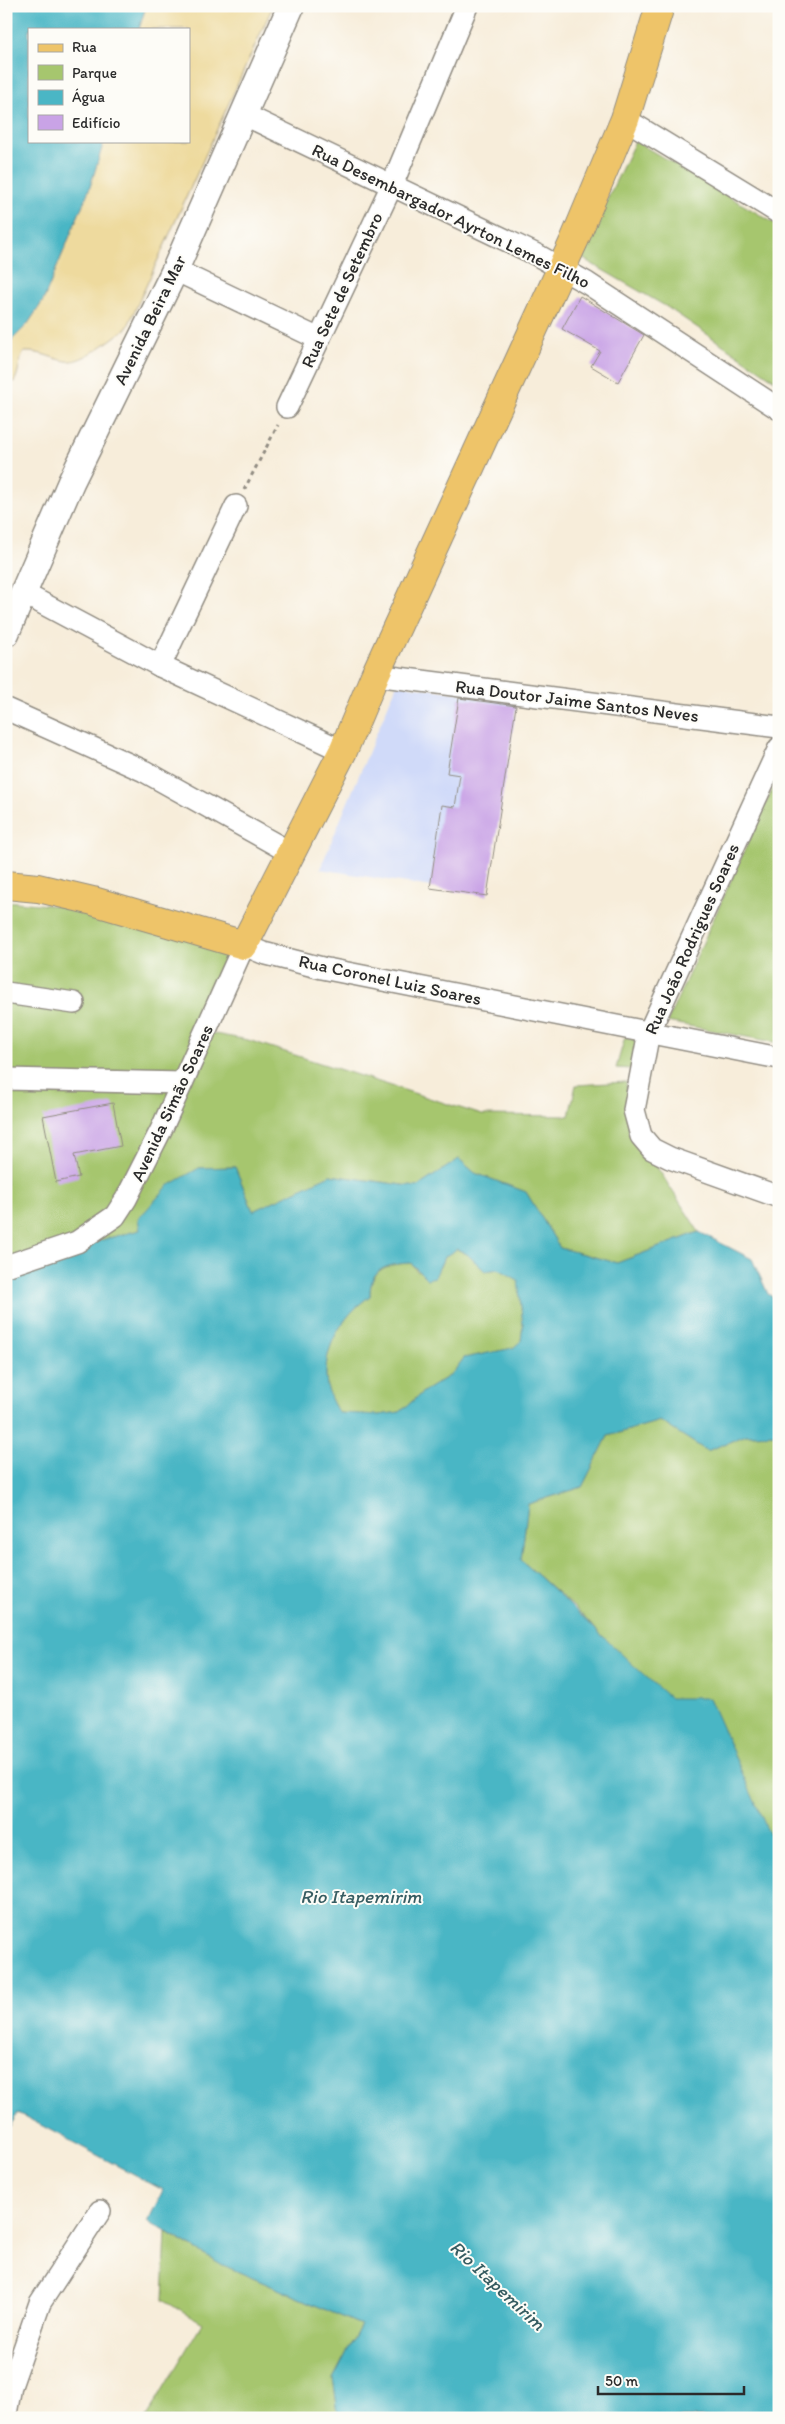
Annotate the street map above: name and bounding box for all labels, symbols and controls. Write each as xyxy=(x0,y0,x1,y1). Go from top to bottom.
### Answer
legend xyxy=(28,28,190,142)
text: Rua xyxy=(72,38,97,56)
text: Parque xyxy=(72,64,117,82)
text: Água xyxy=(72,88,106,106)
text: Edifício xyxy=(72,114,120,132)
street label: Rua Desembargador Ayrton Lemes Filho xyxy=(308,139,594,293)
street label: Rua Sete de Setembro xyxy=(296,209,388,371)
street label: Avenida Beira Mar xyxy=(109,251,191,388)
street label: Rua Doutor Jaime Santos Neves xyxy=(454,675,700,727)
street label: Rua João Rodrigues Soares xyxy=(640,840,744,1038)
street label: Rua Coronel Luiz Soares xyxy=(297,950,483,1010)
street label: Avenida Simão Soares xyxy=(126,1021,218,1185)
water label: Rio Itapemirim xyxy=(300,1885,422,1908)
water label: Rio Itapemirim xyxy=(445,2236,550,2336)
scale bar xyxy=(598,2364,744,2396)
text: 50 m xyxy=(605,2372,638,2390)

